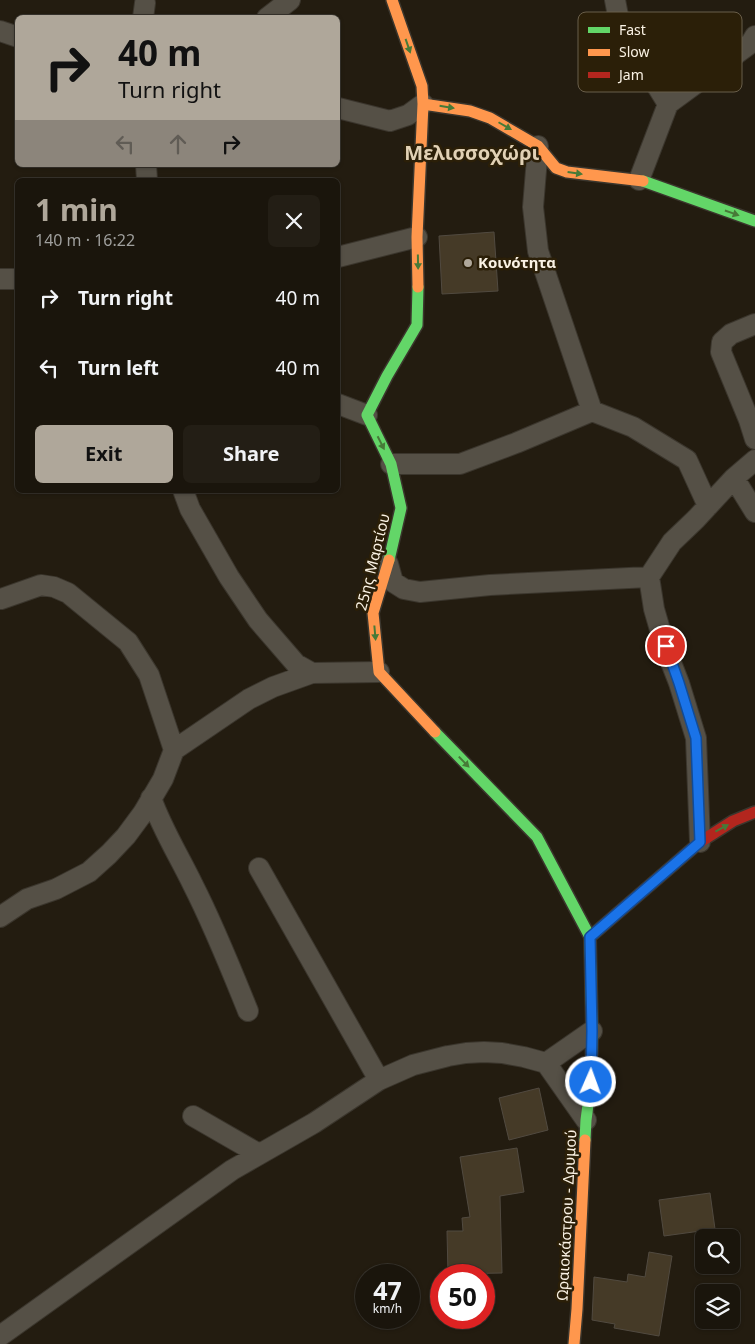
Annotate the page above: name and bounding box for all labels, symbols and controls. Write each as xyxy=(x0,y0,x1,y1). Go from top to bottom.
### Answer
legend xyxy=(578,12,742,92)
text: Fast xyxy=(619,20,646,39)
text: 40 m xyxy=(118,29,201,76)
icon: right xyxy=(35,35,100,100)
one-way arrow xyxy=(405,39,413,54)
text: Slow xyxy=(619,42,650,61)
text: Jam xyxy=(617,65,644,84)
text: Turn right xyxy=(118,74,221,104)
one-way arrow xyxy=(439,104,455,112)
one-way arrow xyxy=(498,122,511,131)
icon: left xyxy=(111,130,139,158)
icon: ahead xyxy=(164,130,192,158)
icon: right xyxy=(217,130,245,158)
district label: Μελισσοχώρι xyxy=(404,139,540,166)
one-way arrow xyxy=(568,169,584,177)
text: 1 min xyxy=(35,189,118,230)
button: close xyxy=(268,195,320,247)
one-way arrow xyxy=(725,209,740,217)
text: 140 m · 16:22 xyxy=(35,229,135,251)
place label: Κοινότητα xyxy=(478,252,556,272)
one-way arrow xyxy=(414,255,422,271)
marker: Κοινότητα xyxy=(462,257,474,269)
icon: right xyxy=(35,284,63,312)
text: Turn right xyxy=(78,285,173,311)
text: 40 m xyxy=(276,285,320,311)
icon: left xyxy=(35,354,63,382)
text: Turn left xyxy=(78,355,159,381)
text: 40 m xyxy=(276,355,320,381)
button: Exit xyxy=(35,425,173,483)
button: Share xyxy=(183,425,320,483)
one-way arrow xyxy=(377,436,385,450)
street label: 25ης Μαρτίου xyxy=(350,511,394,612)
pin xyxy=(645,625,687,667)
one-way arrow xyxy=(371,626,379,642)
icon: arrive xyxy=(652,632,680,660)
one-way arrow xyxy=(458,755,470,767)
one-way arrow xyxy=(714,824,729,832)
position arrow xyxy=(564,1055,616,1107)
street label: Ωραιοκάστρου - Δρυμού xyxy=(552,1129,580,1301)
map controls xyxy=(695,1229,740,1329)
button: search xyxy=(695,1229,740,1274)
speed limit sign: 50 xyxy=(430,1264,495,1329)
text: 47 xyxy=(373,1273,402,1307)
button: layers xyxy=(695,1284,740,1329)
text: km/h xyxy=(373,1300,402,1317)

